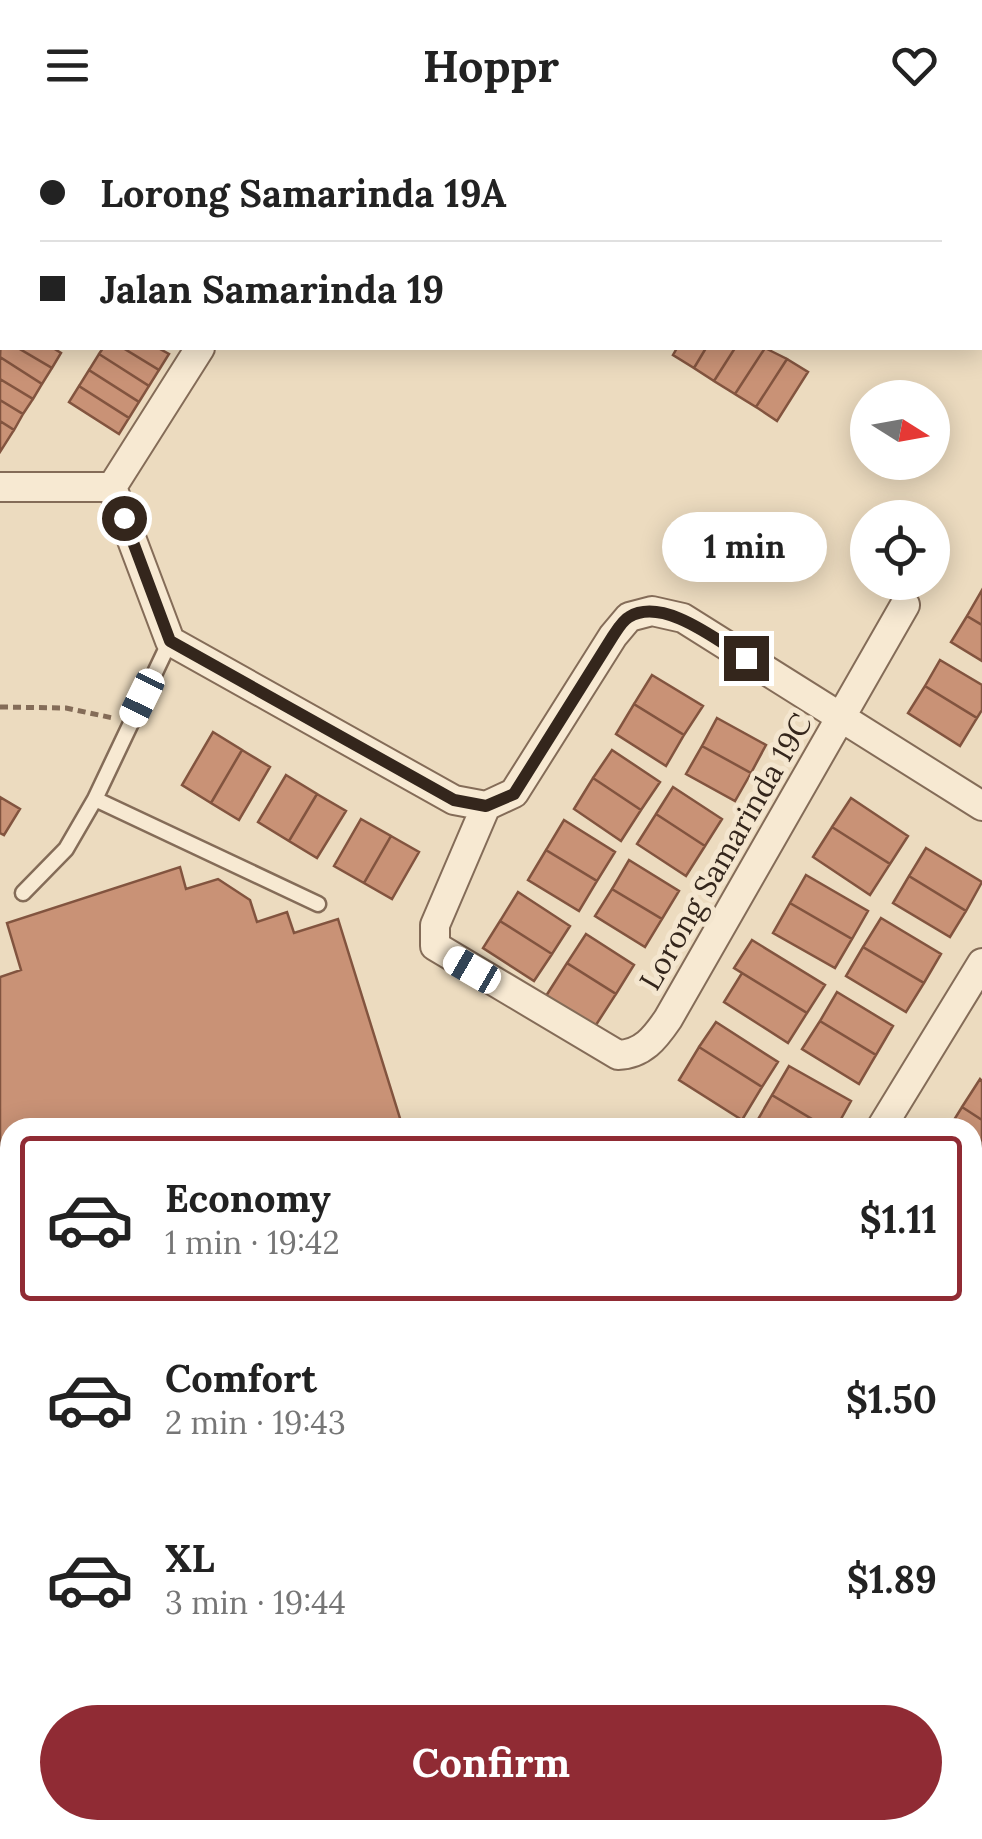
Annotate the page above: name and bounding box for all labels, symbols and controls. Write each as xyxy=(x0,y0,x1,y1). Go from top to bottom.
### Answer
text: Hoppr xyxy=(423,37,559,94)
icon: menu xyxy=(40,38,95,93)
icon: heart xyxy=(887,38,942,93)
text: Lorong Samarinda 19A xyxy=(100,169,506,217)
text: Jalan Samarinda 19 xyxy=(100,265,444,313)
north arrow xyxy=(850,380,950,480)
map controls xyxy=(850,380,950,600)
route start xyxy=(102,496,147,541)
button: locate xyxy=(850,500,950,600)
callout: 1 min xyxy=(664,513,828,583)
text: 1 min xyxy=(704,526,785,567)
route end xyxy=(724,636,769,681)
car xyxy=(115,664,169,732)
street label: Lorong Samarinda 19C xyxy=(630,706,821,997)
car xyxy=(439,942,505,998)
icon: car xyxy=(45,1174,135,1264)
text: Economy xyxy=(165,1174,331,1222)
text: $1.11 xyxy=(860,1195,937,1243)
text: 1 min · 19:42 xyxy=(165,1222,340,1263)
icon: car xyxy=(45,1354,135,1444)
text: Comfort xyxy=(165,1354,317,1402)
text: $1.50 xyxy=(846,1375,937,1423)
text: 2 min · 19:43 xyxy=(165,1402,346,1443)
icon: car xyxy=(45,1534,135,1624)
text: XL xyxy=(165,1534,215,1582)
text: $1.89 xyxy=(847,1555,937,1603)
text: 3 min · 19:44 xyxy=(165,1582,346,1623)
button: Confirm xyxy=(40,1705,942,1820)

